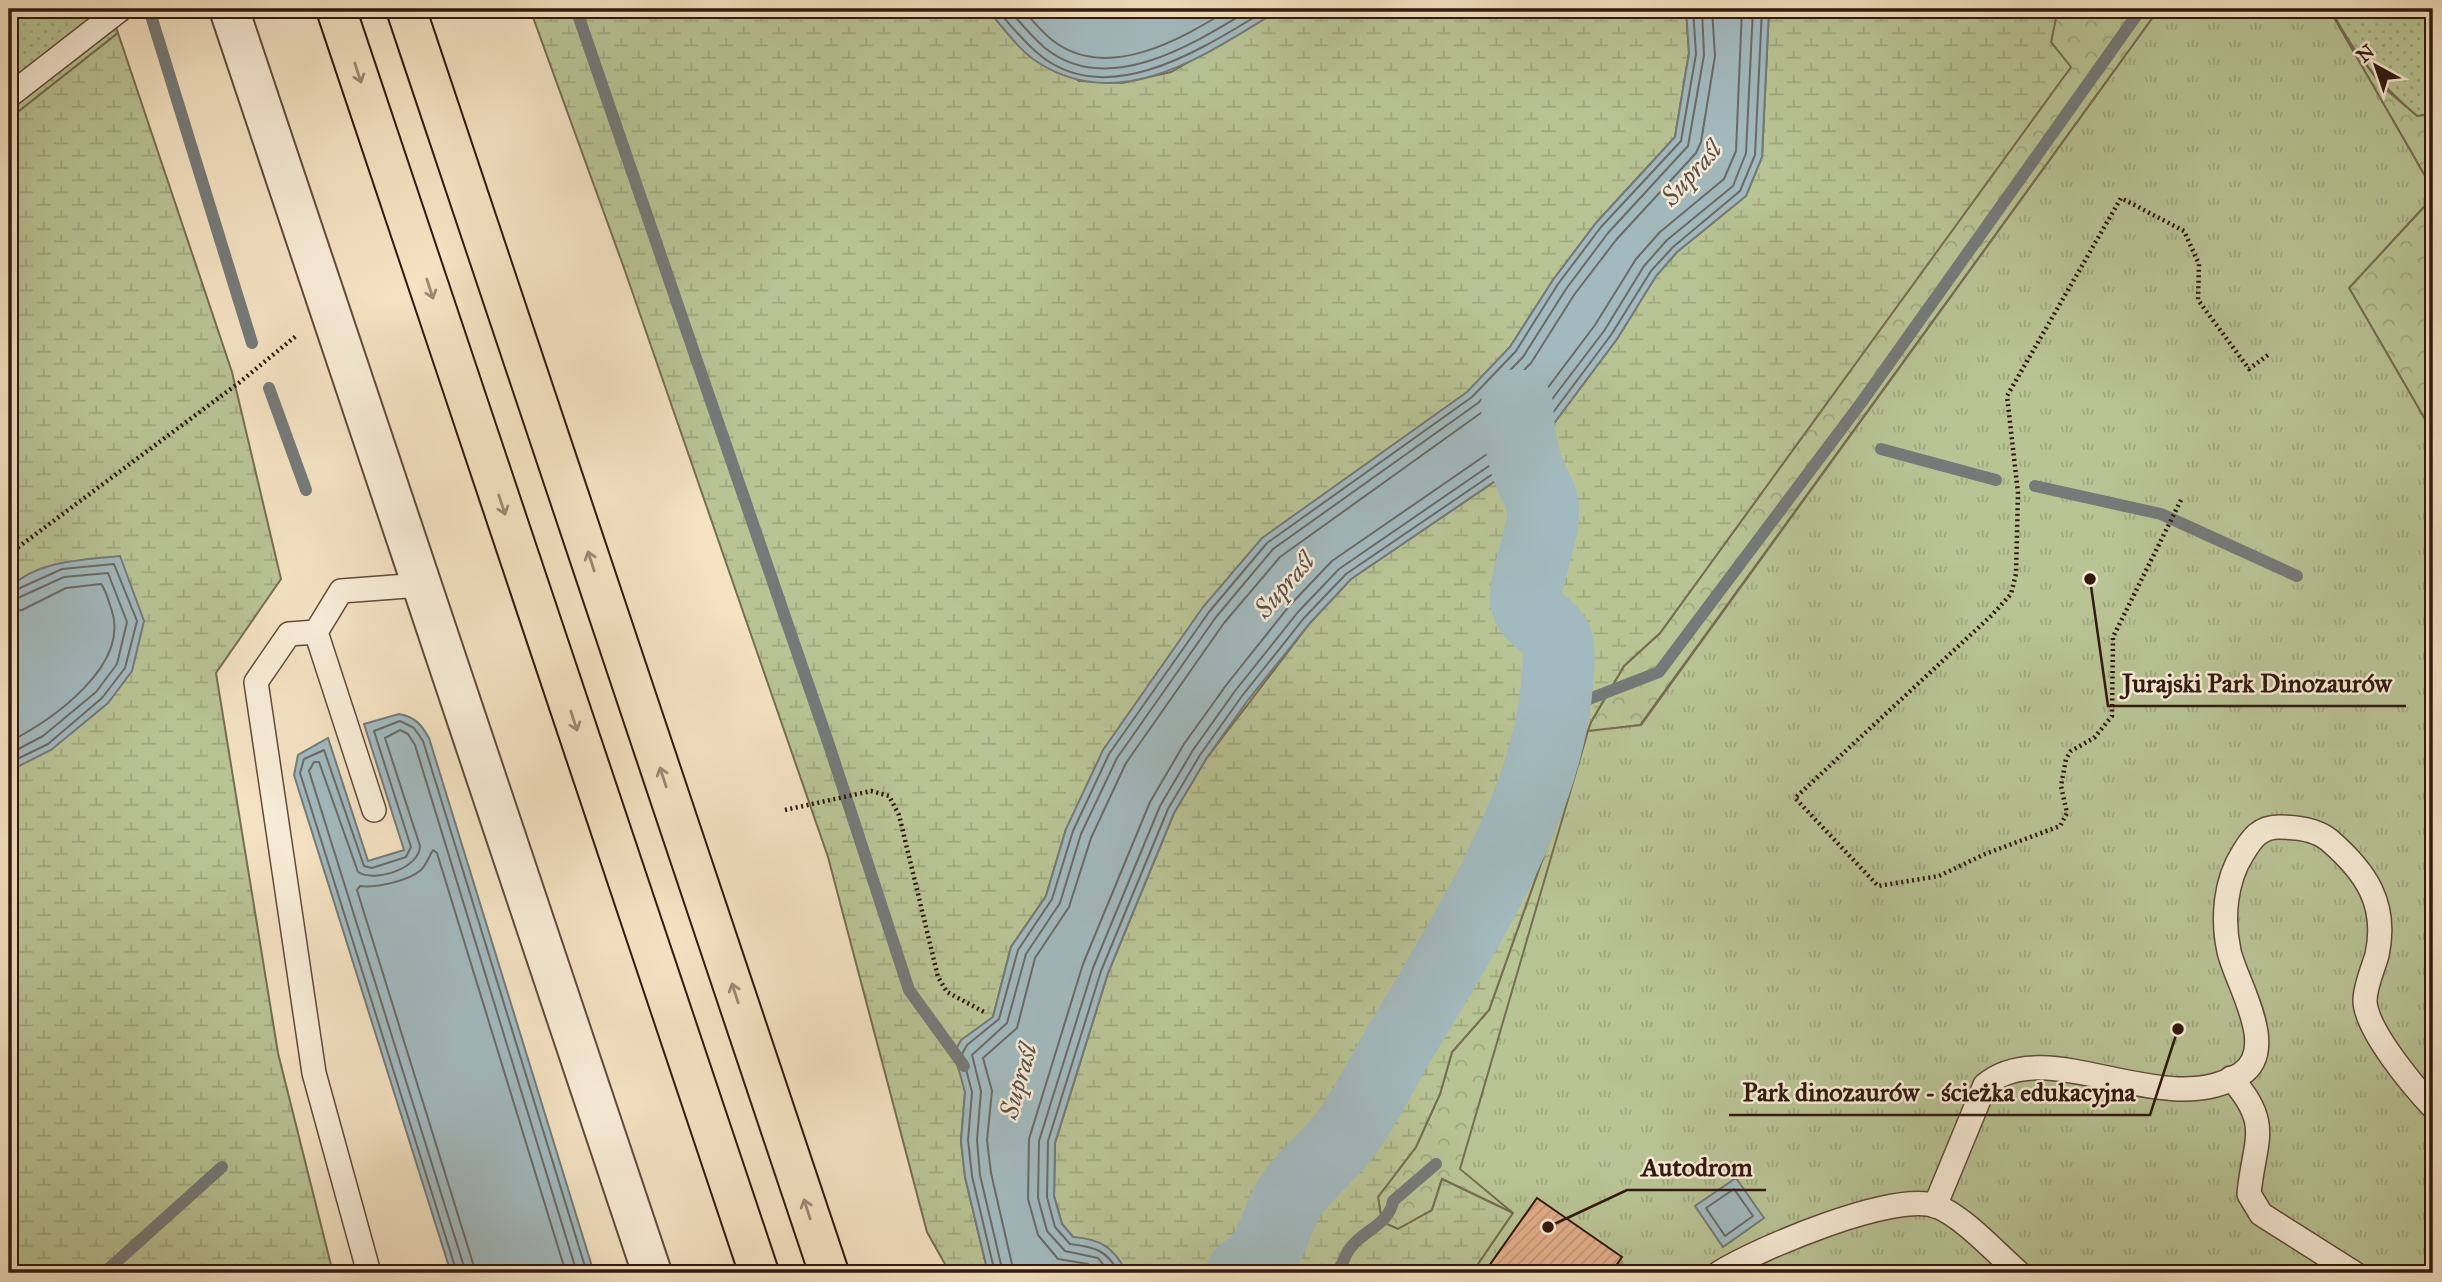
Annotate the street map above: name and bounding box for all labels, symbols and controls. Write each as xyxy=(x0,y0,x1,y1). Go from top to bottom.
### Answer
north arrow xyxy=(2340,32,2410,102)
text: N xyxy=(2352,39,2379,67)
one-way arrow xyxy=(353,62,365,84)
water label: Supraśl xyxy=(1653,132,1731,214)
one-way arrow xyxy=(425,278,437,300)
one-way arrow xyxy=(496,494,509,516)
water label: Supraśl xyxy=(1246,544,1323,626)
one-way arrow xyxy=(584,551,596,573)
callout: Jurajski Park Dinozaurów xyxy=(2108,659,2406,706)
text: Jurajski Park Dinozaurów xyxy=(2119,667,2393,700)
one-way arrow xyxy=(569,709,581,731)
one-way arrow xyxy=(656,766,669,788)
one-way arrow xyxy=(728,982,740,1004)
water label: Supraśl xyxy=(992,1038,1045,1123)
callout: Park dinozaurów - ścieżka edukacyjna xyxy=(1729,1068,2150,1115)
text: Park dinozaurów - ścieżka edukacyjna xyxy=(1742,1076,2137,1108)
callout: Autodrom xyxy=(1627,1143,1766,1190)
text: Autodrom xyxy=(1639,1151,1753,1183)
one-way arrow xyxy=(800,1198,813,1220)

